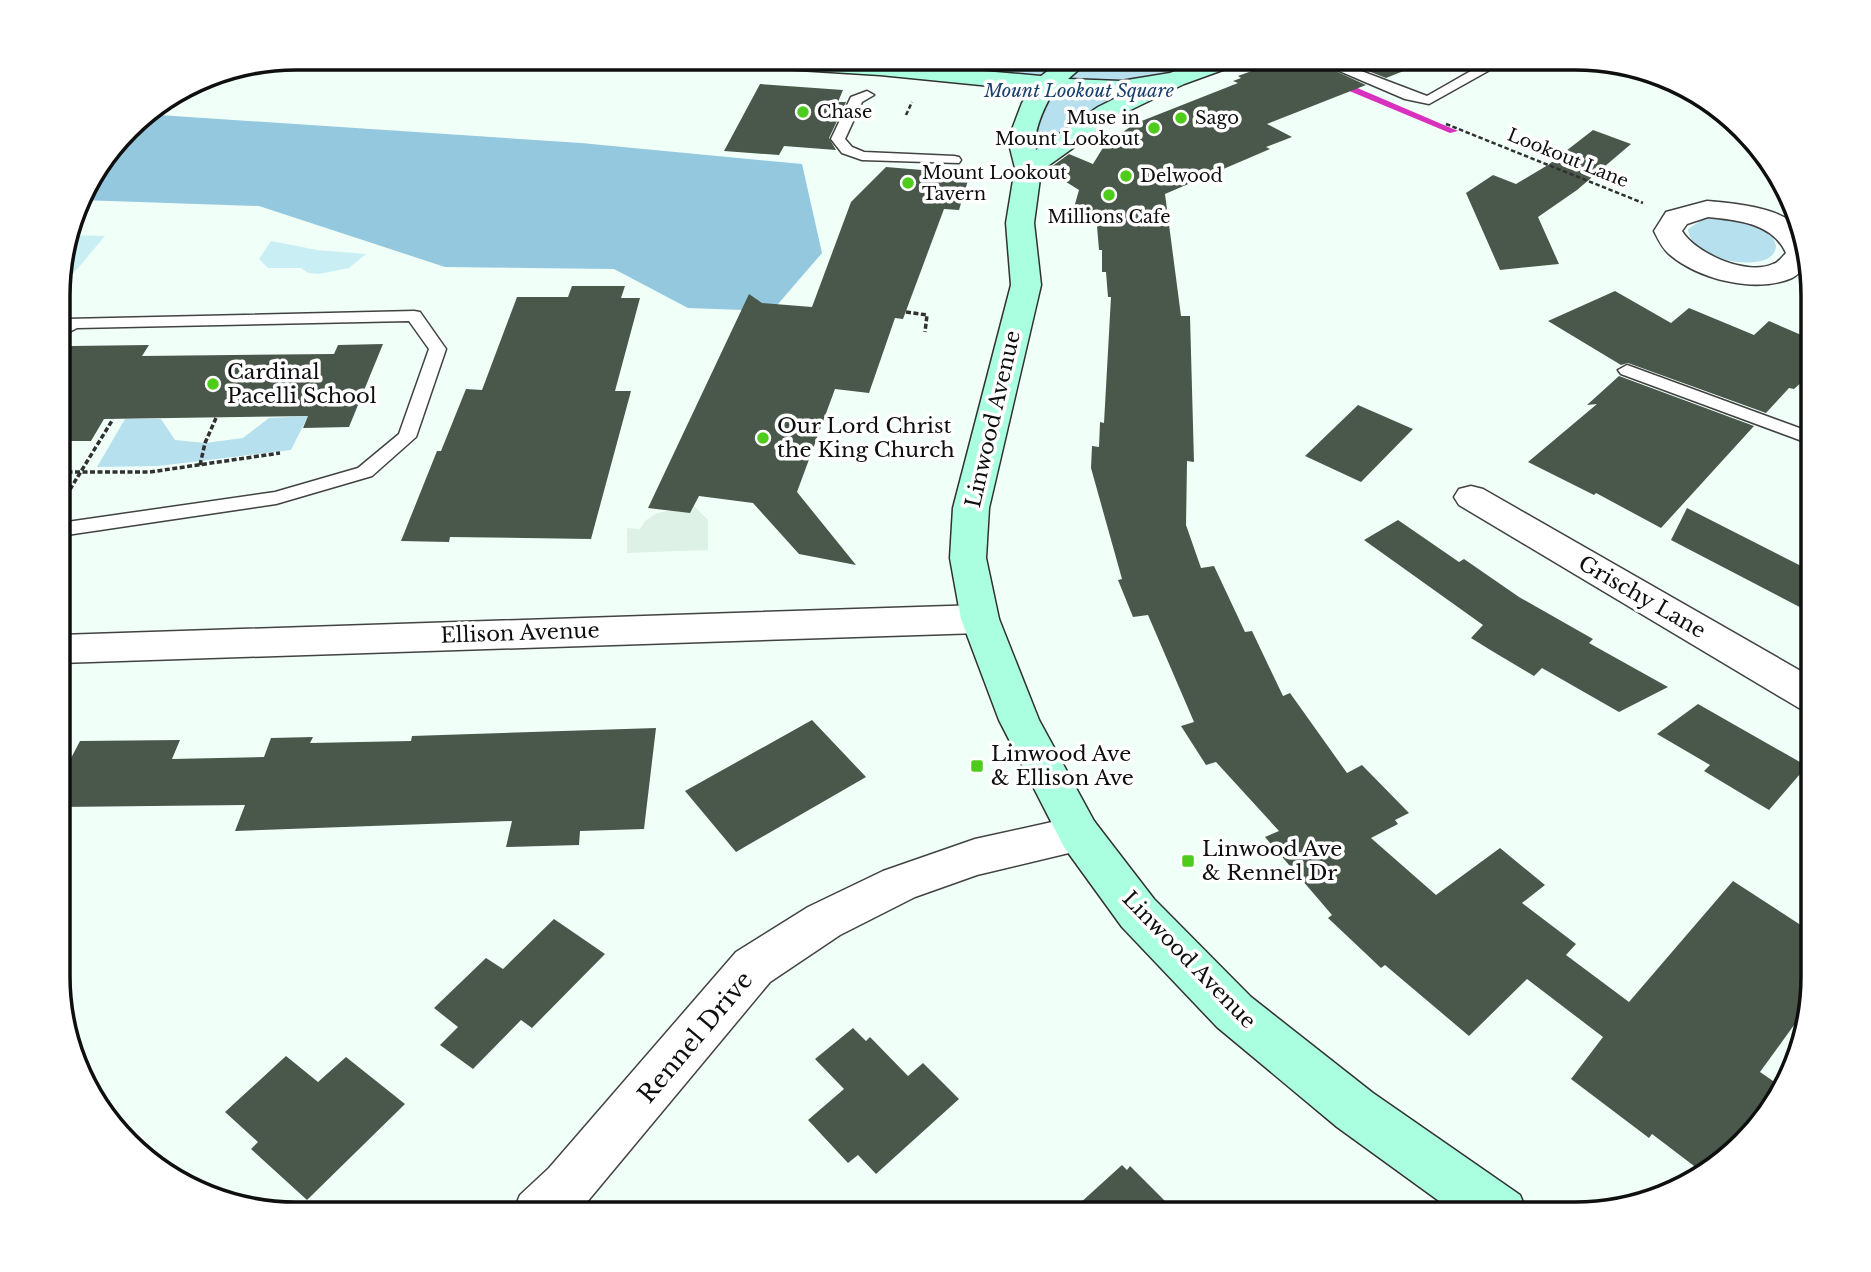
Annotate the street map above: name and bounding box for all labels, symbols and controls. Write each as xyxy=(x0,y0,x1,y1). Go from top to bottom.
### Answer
park label: Mount Lookout Square xyxy=(983,80,1174,102)
place label: Chase xyxy=(817,101,872,123)
marker: Chase xyxy=(795,104,811,120)
place label: Muse in Mount Lookout xyxy=(995,107,1140,150)
place label: Sago xyxy=(1195,107,1239,129)
marker: Sago xyxy=(1173,110,1189,126)
marker: Muse in Mount Lookout xyxy=(1146,120,1162,136)
street label: Lookout Lane xyxy=(1504,124,1632,192)
place label: Mount Lookout Tavern xyxy=(922,162,1067,205)
place label: Delwood xyxy=(1140,165,1223,187)
marker: Delwood xyxy=(1118,168,1134,184)
marker: Mount Lookout Tavern xyxy=(900,175,916,191)
marker: Millions Cafe xyxy=(1101,187,1117,203)
place label: Millions Cafe xyxy=(1047,206,1171,228)
street label: Linwood Avenue xyxy=(960,328,1026,510)
place label: Cardinal Pacelli School xyxy=(227,359,377,409)
marker: Cardinal Pacelli School xyxy=(205,376,221,392)
place label: Our Lord Christ the King Church xyxy=(777,413,955,463)
marker: Our Lord Christ the King Church xyxy=(755,430,771,446)
street label: Grischy Lane xyxy=(1574,550,1710,644)
street label: Ellison Avenue xyxy=(440,617,600,649)
place label: Linwood Ave & Ellison Ave xyxy=(991,741,1134,791)
marker: Linwood Ave & Ellison Ave xyxy=(969,758,985,774)
place label: Linwood Ave & Rennel Dr xyxy=(1202,836,1342,886)
marker: Linwood Ave & Rennel Dr xyxy=(1180,853,1196,869)
street label: Linwood Avenue xyxy=(1117,886,1261,1034)
street label: Rennel Drive xyxy=(632,965,758,1109)

